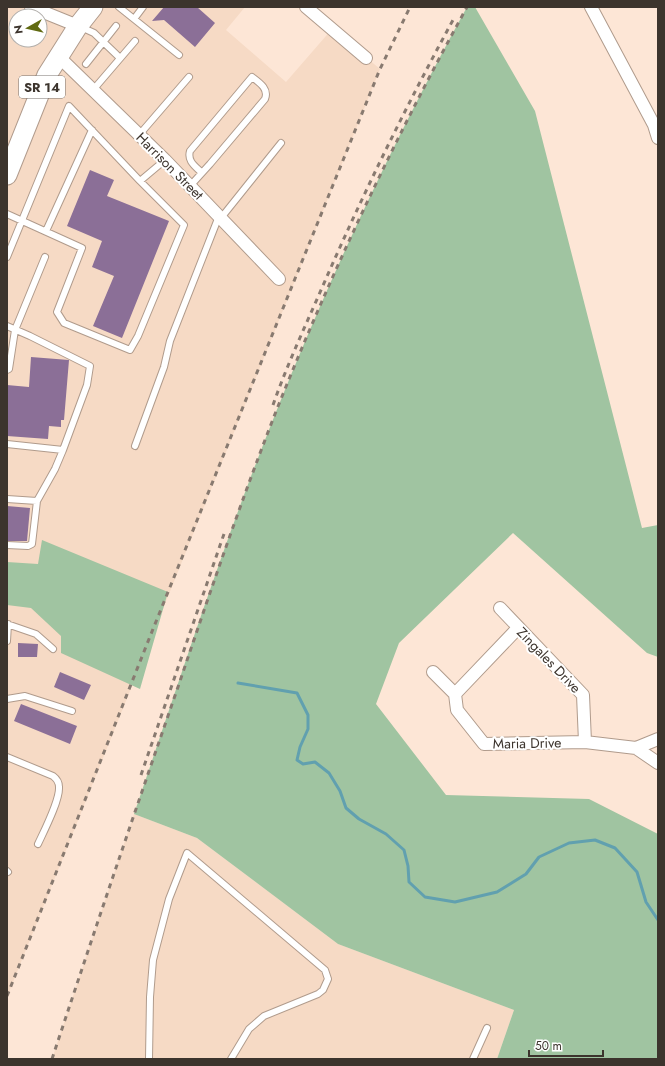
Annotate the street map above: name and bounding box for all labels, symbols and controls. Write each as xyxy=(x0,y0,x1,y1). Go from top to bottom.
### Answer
north arrow xyxy=(8,8,48,48)
text: N xyxy=(10,24,27,35)
road number: SR 14 xyxy=(19,76,65,98)
street label: Harrison Street xyxy=(132,128,209,205)
street label: Zingales Drive xyxy=(512,623,586,697)
street label: Maria Drive xyxy=(493,732,561,754)
scale bar xyxy=(529,1032,603,1058)
text: 50 m xyxy=(535,1037,562,1055)

